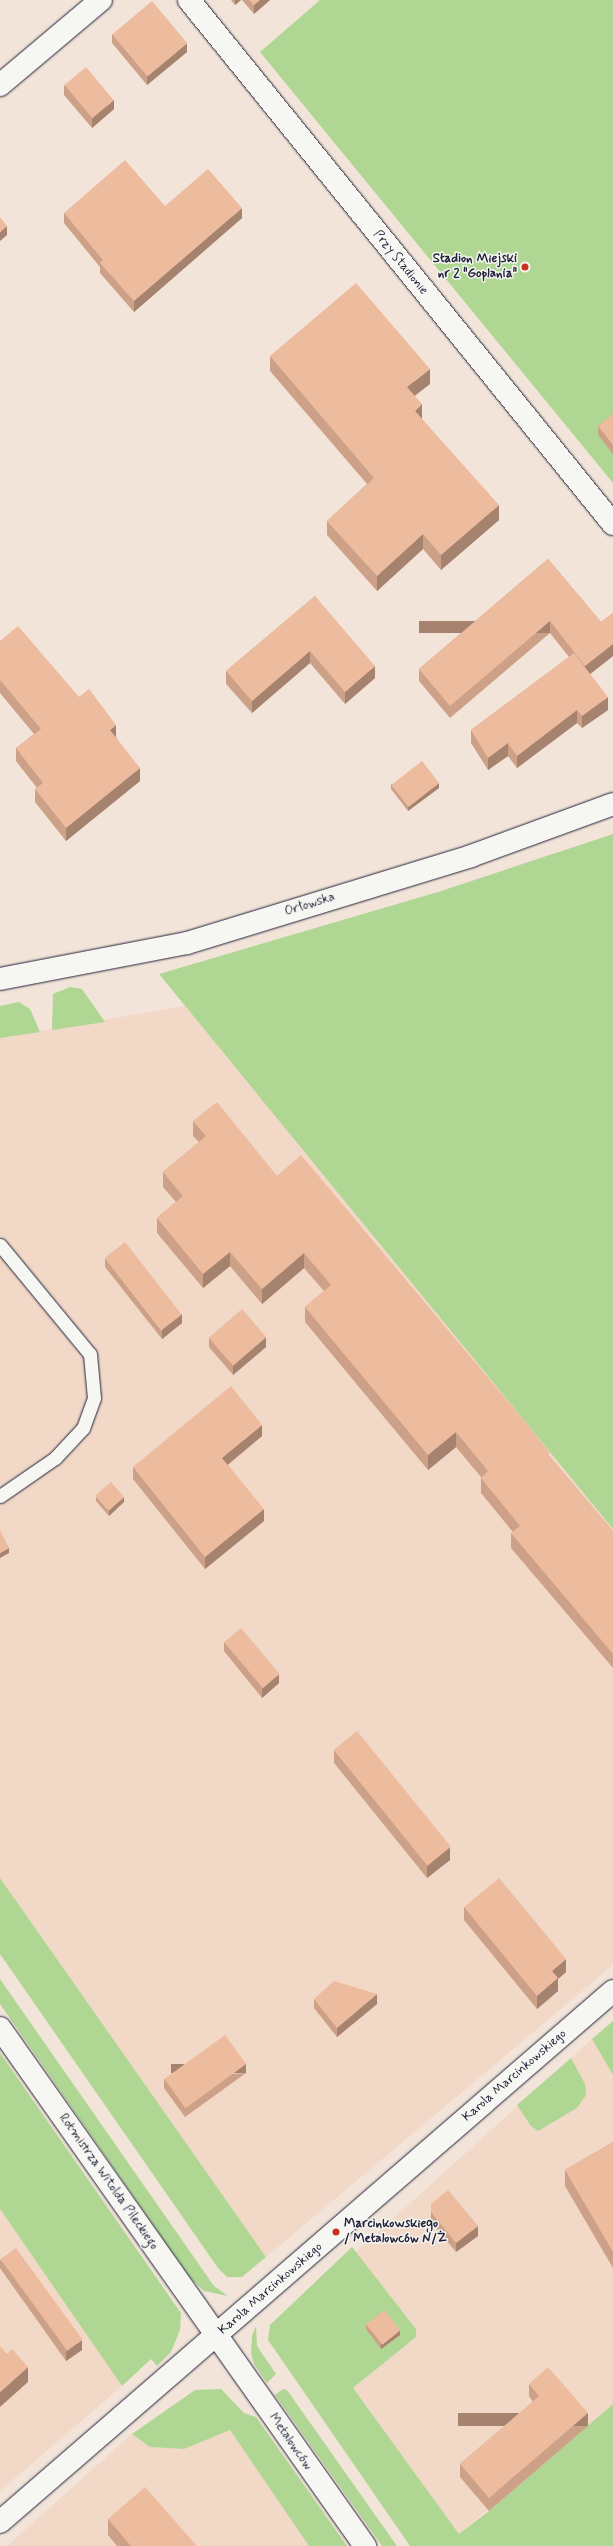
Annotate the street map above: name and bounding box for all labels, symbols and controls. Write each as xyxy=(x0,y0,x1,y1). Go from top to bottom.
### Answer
street label: Przy Stadionie xyxy=(369,228,431,298)
place label: Stadion Miejski nr 2 "Goplania" xyxy=(434,252,517,283)
marker: Stadion Miejski nr 2 "Goplania" xyxy=(520,262,530,272)
street label: Orłowska xyxy=(283,890,337,920)
street label: Karola Marcinkowskiego xyxy=(459,2026,571,2126)
street label: Rotmistrza Witolda Pileckiego xyxy=(55,2111,161,2253)
place label: Marcinkowskiego / Metalowców N/Ż xyxy=(344,2217,446,2248)
marker: Marcinkowskiego / Metalowców N/Ż xyxy=(331,2227,341,2237)
street label: Karola Marcinkowskiego xyxy=(215,2239,327,2339)
street label: Metalowców xyxy=(265,2411,315,2473)

